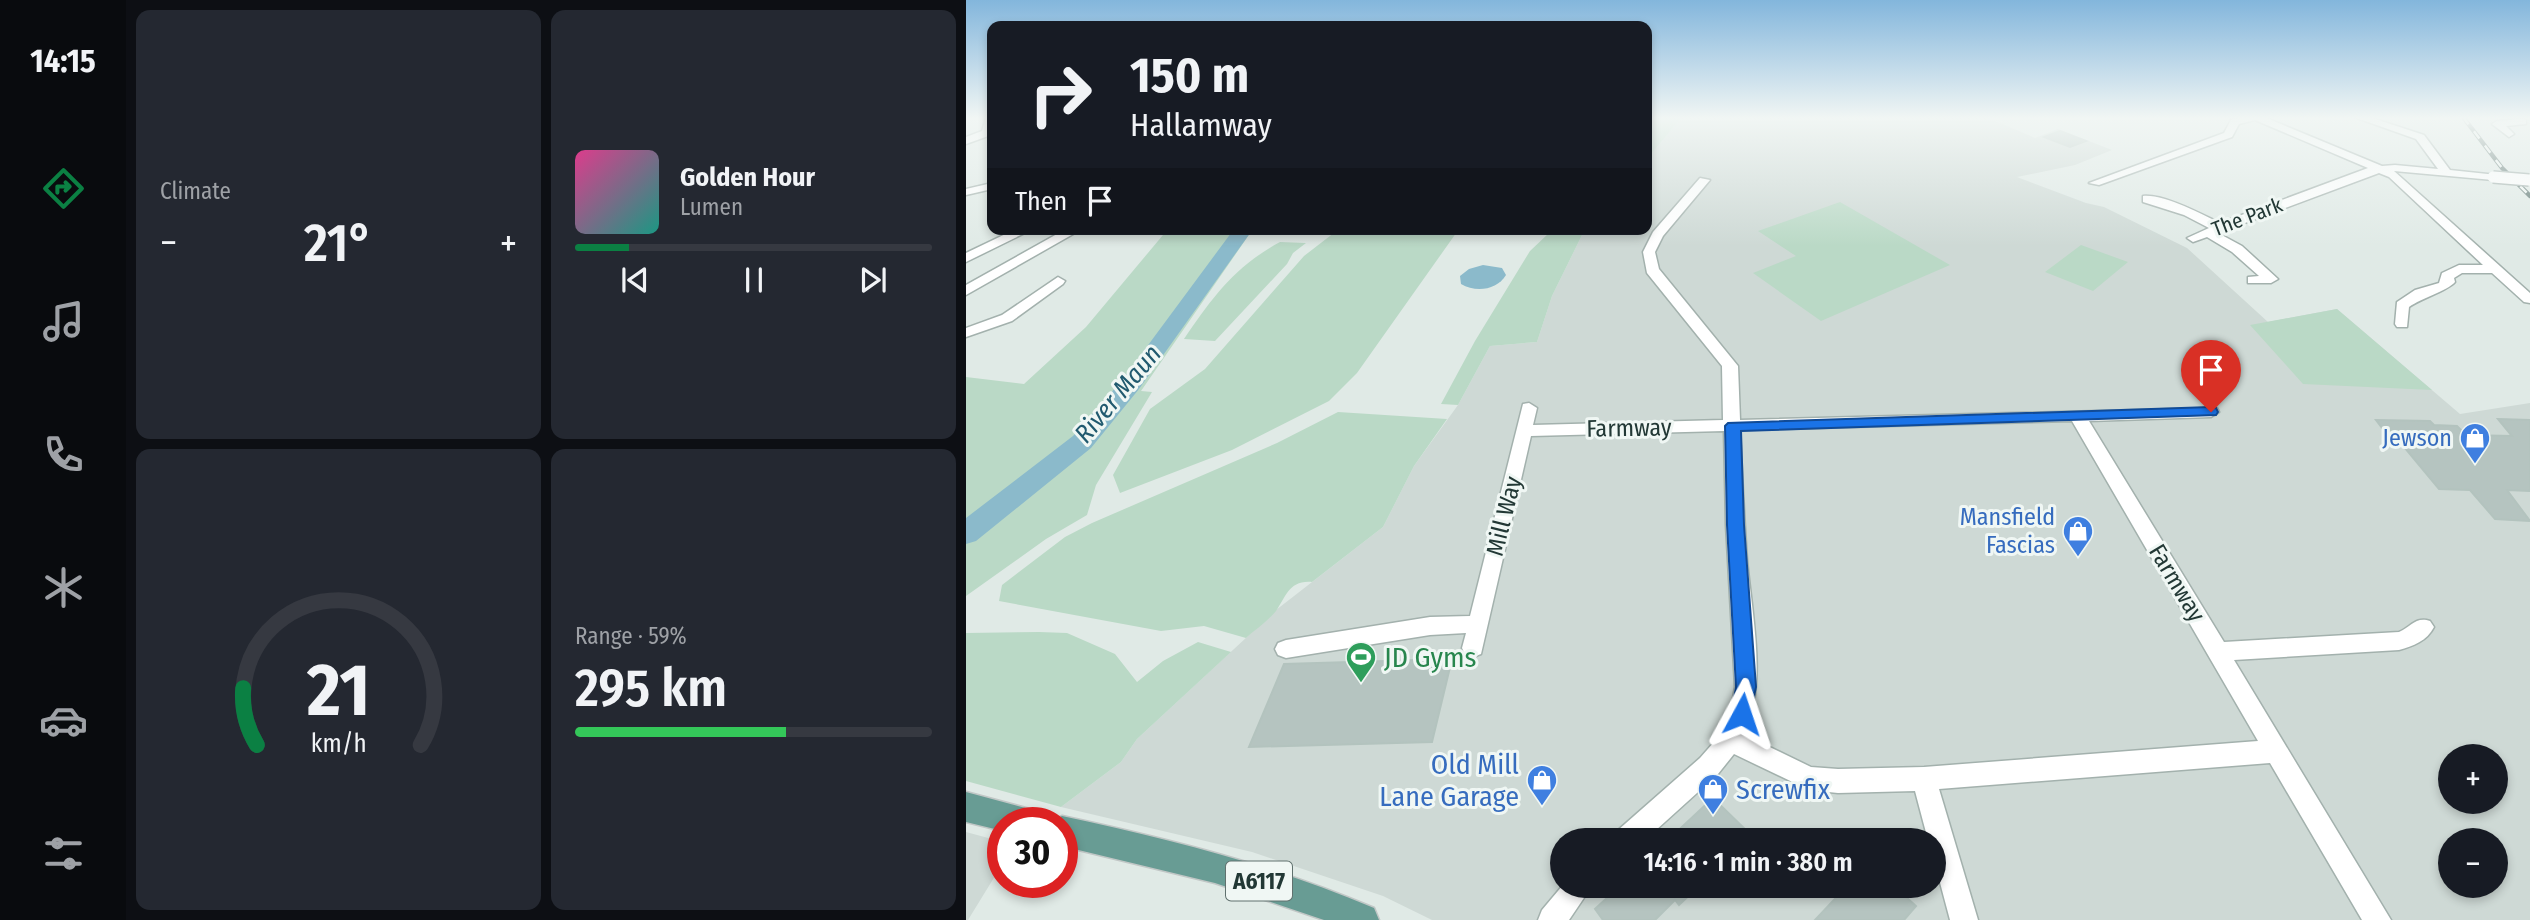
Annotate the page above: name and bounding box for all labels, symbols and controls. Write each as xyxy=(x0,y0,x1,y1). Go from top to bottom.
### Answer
text: 14:15 xyxy=(30,42,96,80)
text: 150 m xyxy=(1130,46,1249,105)
icon: right xyxy=(1015,49,1106,140)
text: Hallamway xyxy=(1130,106,1272,144)
text: Golden Hour xyxy=(680,162,815,193)
icon: directions xyxy=(39,164,88,213)
text: Climate xyxy=(160,177,231,205)
icon: arrive xyxy=(1081,182,1119,220)
text: Then xyxy=(1015,186,1067,217)
street label: The Park xyxy=(2208,192,2286,242)
text: Lumen xyxy=(680,193,743,221)
text: 21° xyxy=(304,212,373,275)
text: − xyxy=(160,220,177,266)
text: + xyxy=(500,220,517,266)
icon: previous xyxy=(616,261,654,299)
icon: pause xyxy=(735,261,773,299)
icon: next xyxy=(854,261,892,299)
icon: music xyxy=(39,297,88,346)
water label: River Maun xyxy=(1068,339,1168,449)
pin xyxy=(2181,340,2241,412)
icon: arrive xyxy=(2192,351,2230,389)
street label: Farmway xyxy=(1586,413,1672,443)
shop icon: Jewson xyxy=(2458,421,2492,465)
place label: Jewson xyxy=(2382,424,2452,452)
icon: phone xyxy=(39,430,88,479)
street label: Mill Way xyxy=(1481,473,1527,559)
place label: Mansfield Fascias xyxy=(1960,503,2055,559)
shop icon: Mansfield Fascias xyxy=(2061,514,2095,558)
street label: Farmway xyxy=(2143,539,2211,627)
icon: climate xyxy=(39,563,88,612)
text: Range · 59% xyxy=(575,622,687,650)
sports icon: JD Gyms xyxy=(1344,640,1378,684)
place label: JD Gyms xyxy=(1384,641,1477,674)
text: 21 xyxy=(306,648,370,735)
text: 295 km xyxy=(575,657,727,720)
position arrow xyxy=(1705,677,1779,751)
icon: car xyxy=(39,696,88,745)
text: km/h xyxy=(311,729,366,759)
map controls xyxy=(2438,744,2508,898)
button: + xyxy=(2438,744,2508,814)
place label: Old Mill Lane Garage xyxy=(1379,748,1519,813)
shop icon: Old Mill Lane Garage xyxy=(1525,763,1559,807)
shop icon: Screwfix xyxy=(1696,772,1730,816)
place label: Screwfix xyxy=(1736,773,1831,806)
speed limit sign: 30 xyxy=(987,807,1078,898)
button: − xyxy=(2438,828,2508,898)
icon: filters xyxy=(39,829,88,878)
text: 14:16 · 1 min · 380 m xyxy=(1643,847,1853,878)
road number: A6117 xyxy=(1226,862,1292,900)

